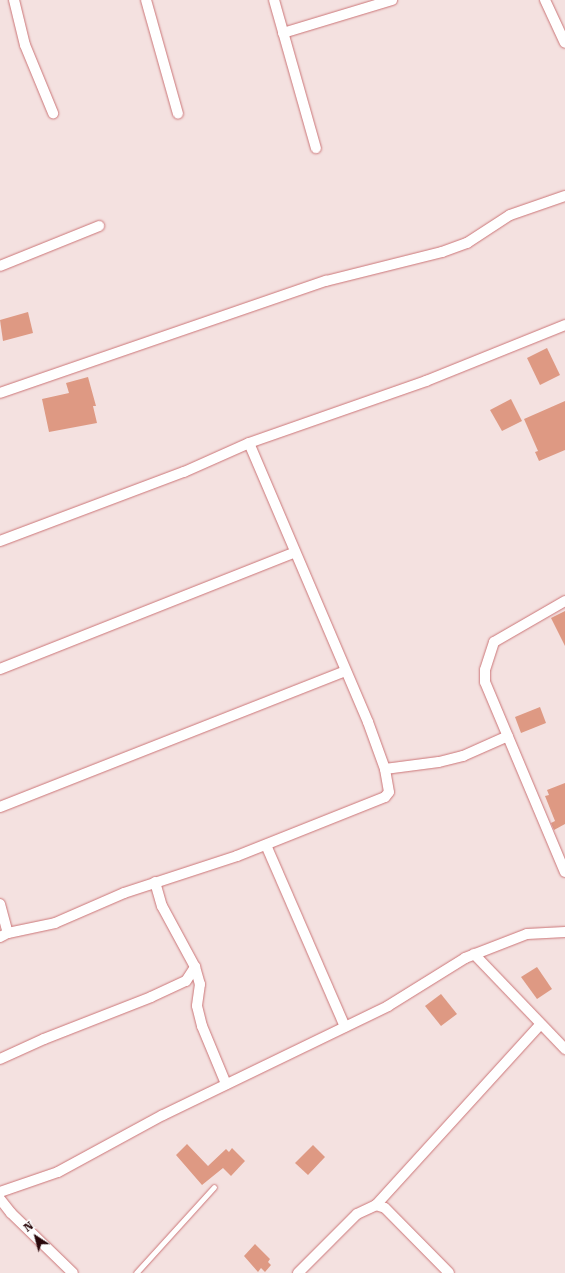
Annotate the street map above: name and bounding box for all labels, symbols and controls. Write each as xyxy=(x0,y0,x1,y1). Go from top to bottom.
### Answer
north arrow xyxy=(16,1217,56,1257)
text: N xyxy=(21,1219,36,1235)

